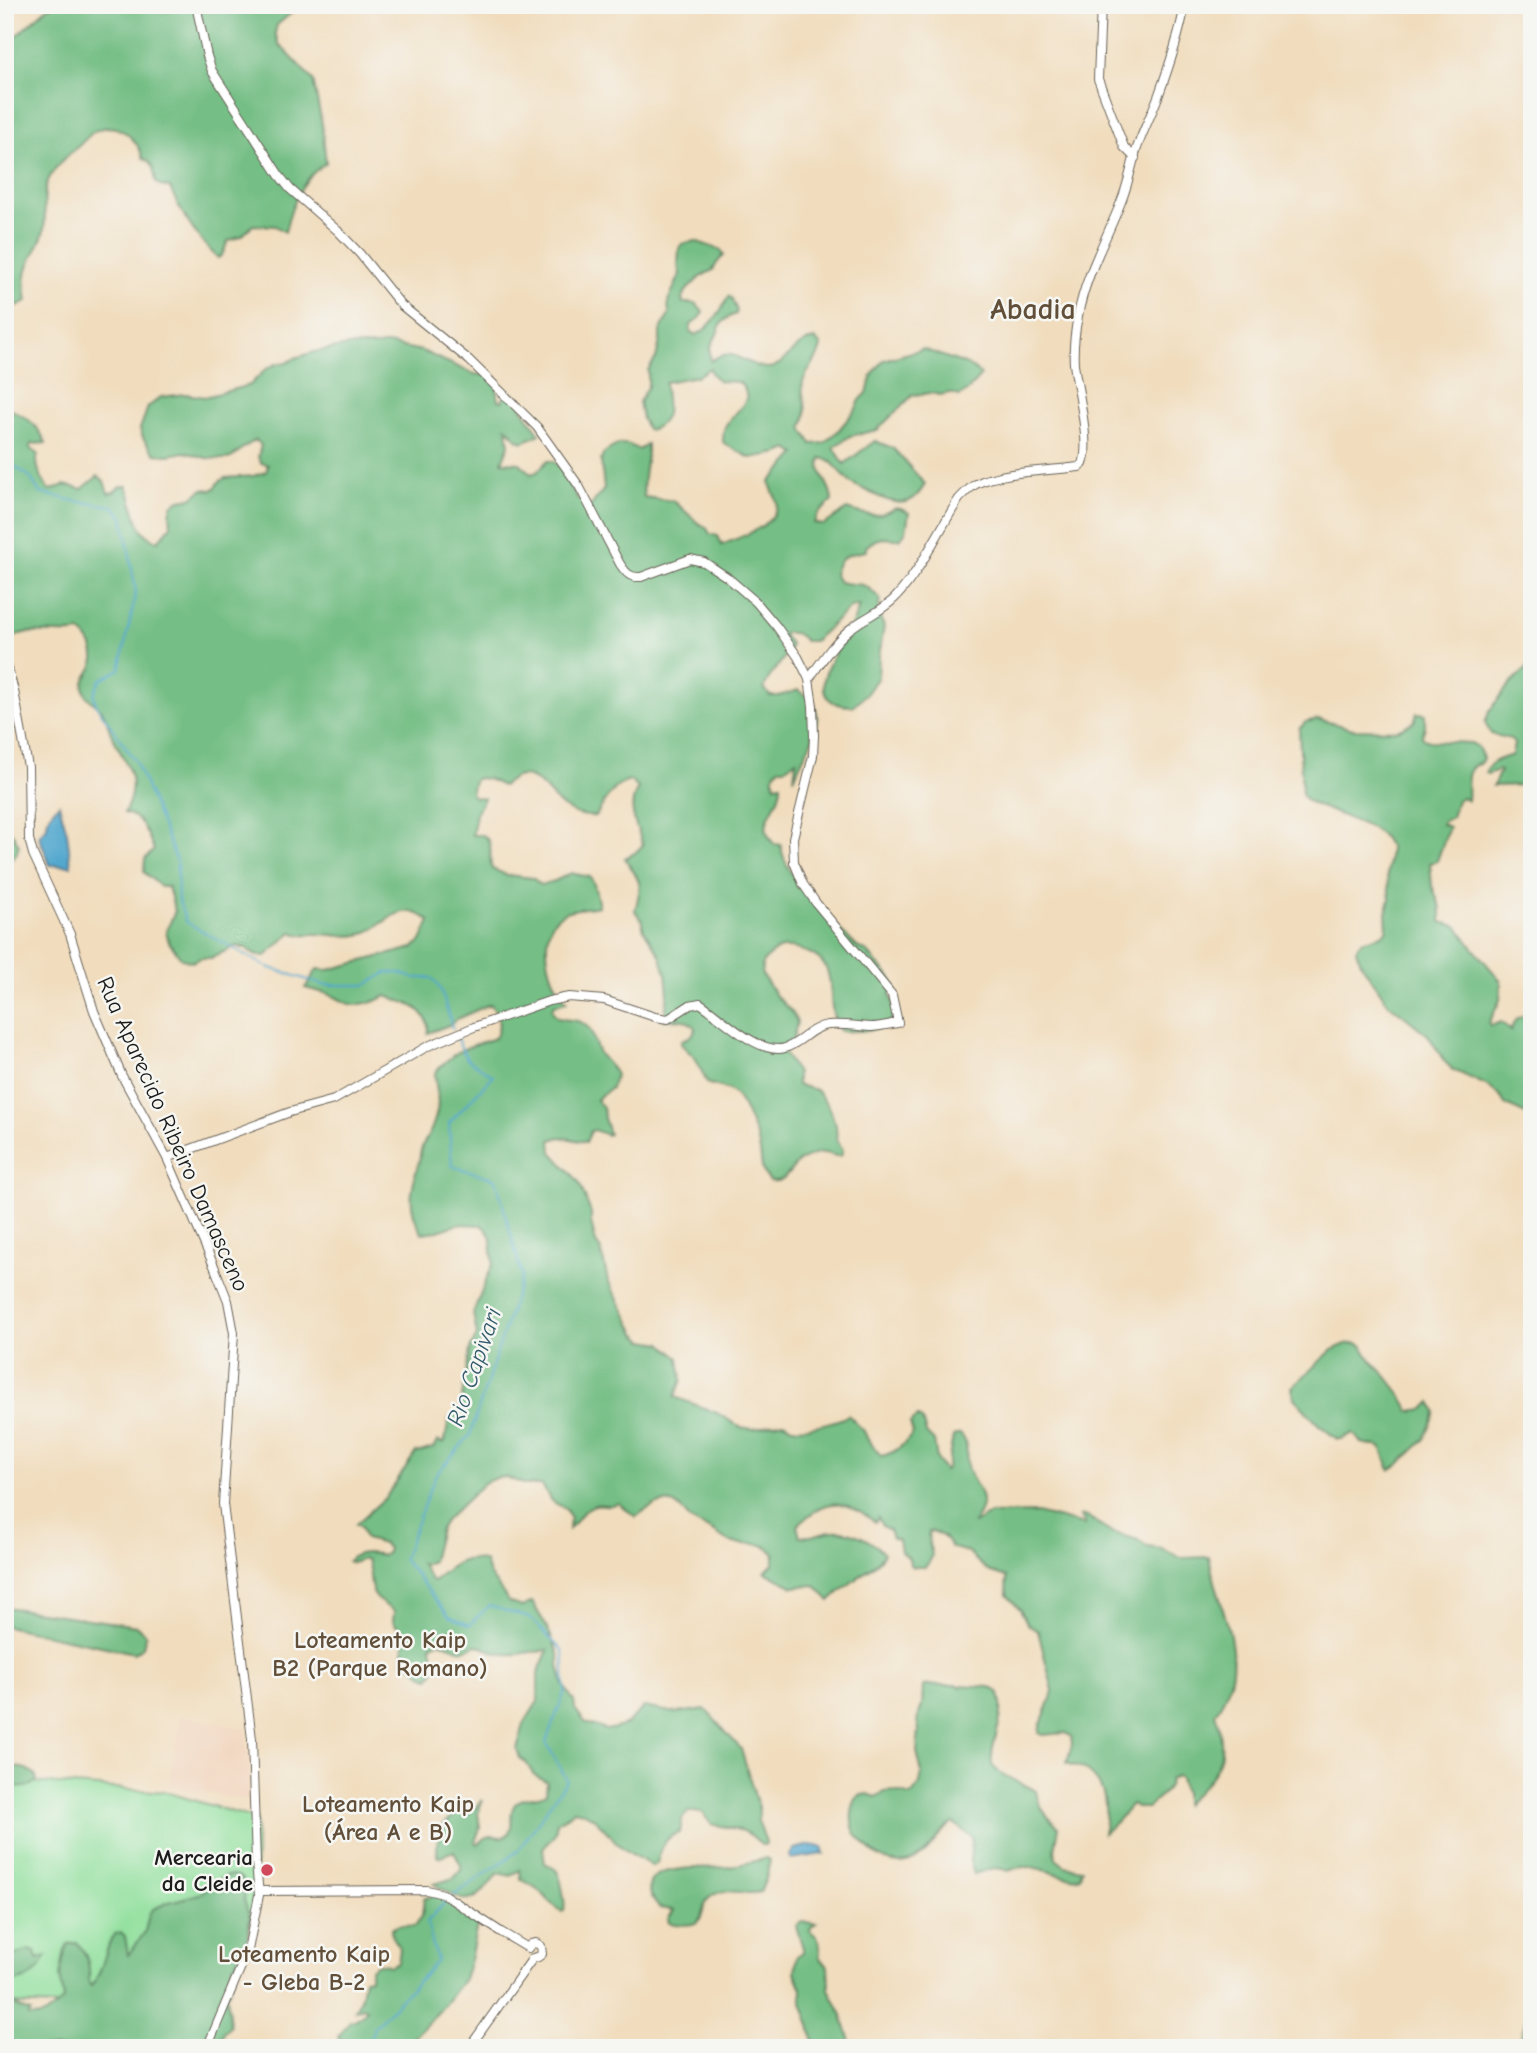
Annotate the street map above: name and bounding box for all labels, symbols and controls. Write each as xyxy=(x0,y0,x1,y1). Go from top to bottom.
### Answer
district label: Abadia xyxy=(990,292,1076,327)
street label: Rua Aparecido Ribeiro Damasceno xyxy=(91,972,255,1296)
water label: Rio Capivari xyxy=(441,1304,507,1430)
district label: Loteamento Kaip B2 (Parque Romano) xyxy=(272,1626,488,1682)
district label: Loteamento Kaip (Área A e B) xyxy=(302,1790,474,1846)
place label: Mercearia da Cleide xyxy=(154,1844,253,1897)
marker: Mercearia da Cleide xyxy=(259,1862,275,1878)
district label: Loteamento Kaip - Gleba B-2 xyxy=(218,1940,390,1996)

